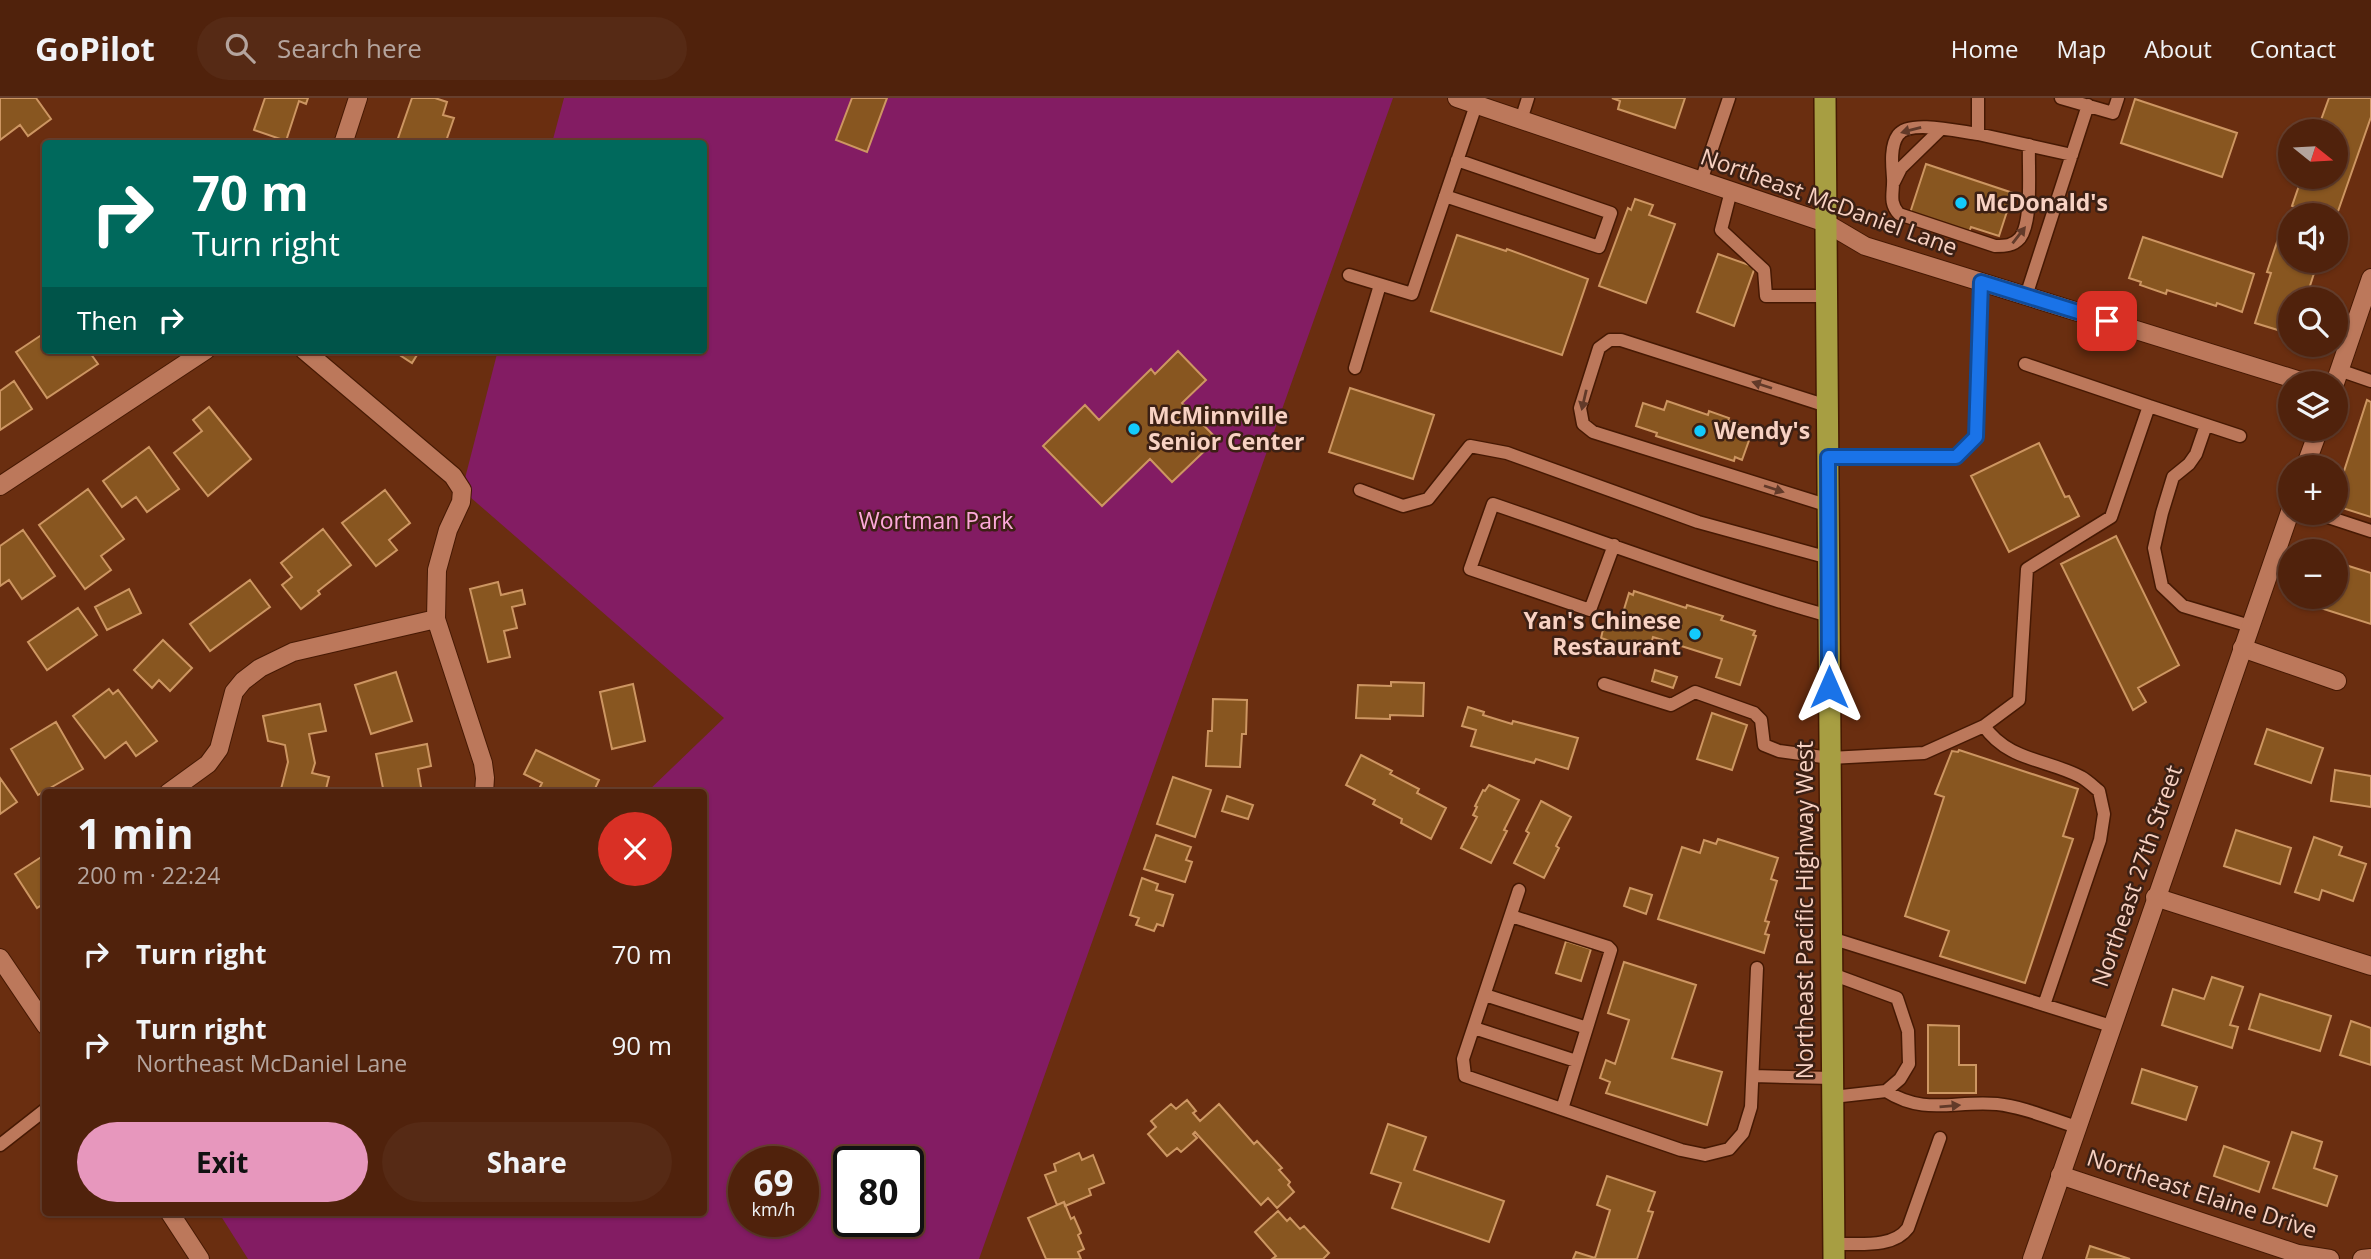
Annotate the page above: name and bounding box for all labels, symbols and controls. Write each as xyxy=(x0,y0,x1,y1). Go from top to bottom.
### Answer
search box xyxy=(197,17,687,80)
text: GoPilot xyxy=(35,26,155,71)
icon: search xyxy=(221,29,259,67)
text: Search here xyxy=(277,30,422,66)
text: Home xyxy=(1951,32,2019,65)
text: Map xyxy=(2057,32,2106,65)
text: About xyxy=(2144,32,2212,65)
text: Contact xyxy=(2250,32,2336,65)
north arrow xyxy=(2278,119,2348,189)
map controls xyxy=(2278,119,2348,609)
one-way arrow xyxy=(1900,125,1922,136)
street label: Northeast McDaniel Lane xyxy=(1696,140,1962,262)
text: 70 m xyxy=(192,159,309,225)
icon: right xyxy=(77,168,168,259)
place label: McDonald's xyxy=(1975,186,2108,218)
marker: McDonald's xyxy=(1953,195,1969,211)
button: sound xyxy=(2278,203,2348,273)
text: Turn right xyxy=(192,222,340,265)
one-way arrow xyxy=(2011,226,2026,244)
button: search xyxy=(2278,287,2348,357)
pin xyxy=(2077,291,2137,351)
icon: right xyxy=(152,301,190,339)
text: Then xyxy=(77,302,138,338)
icon: arrive xyxy=(2088,302,2126,340)
button: layers xyxy=(2278,371,2348,441)
one-way arrow xyxy=(1752,379,1773,390)
one-way arrow xyxy=(1578,389,1589,411)
place label: McMinnville Senior Center xyxy=(1148,399,1304,457)
place label: Wendy's xyxy=(1714,414,1810,446)
marker: McMinnville Senior Center xyxy=(1126,421,1142,437)
marker: Wendy's xyxy=(1692,423,1708,439)
button: + xyxy=(2278,455,2348,525)
one-way arrow xyxy=(1764,484,1785,495)
park label: Wortman Park xyxy=(859,504,1013,536)
button: − xyxy=(2278,539,2348,609)
place label: Yan's Chinese Restaurant xyxy=(1524,604,1681,662)
marker: Yan's Chinese Restaurant xyxy=(1687,626,1703,642)
position arrow xyxy=(1792,650,1866,724)
street label: Northeast Pacific Highway West xyxy=(1788,741,1820,1079)
street label: Northeast 27th Street xyxy=(2083,761,2189,991)
text: 1 min xyxy=(77,804,194,861)
button: close xyxy=(598,812,672,886)
text: 200 m · 22:24 xyxy=(77,859,220,891)
icon: right xyxy=(77,935,115,973)
text: Turn right xyxy=(136,936,267,972)
text: 70 m xyxy=(611,936,672,972)
text: Turn right xyxy=(136,1011,267,1047)
icon: right xyxy=(77,1026,115,1064)
text: 90 m xyxy=(611,1027,672,1063)
text: Northeast McDaniel Lane xyxy=(136,1047,407,1079)
one-way arrow xyxy=(1939,1100,1961,1111)
button: Exit xyxy=(77,1122,368,1202)
button: Share xyxy=(382,1122,672,1202)
street label: Northeast Elaine Drive xyxy=(2083,1141,2321,1245)
speed limit sign: 80 xyxy=(833,1146,924,1237)
text: 69 xyxy=(753,1159,794,1206)
text: km/h xyxy=(752,1197,795,1221)

